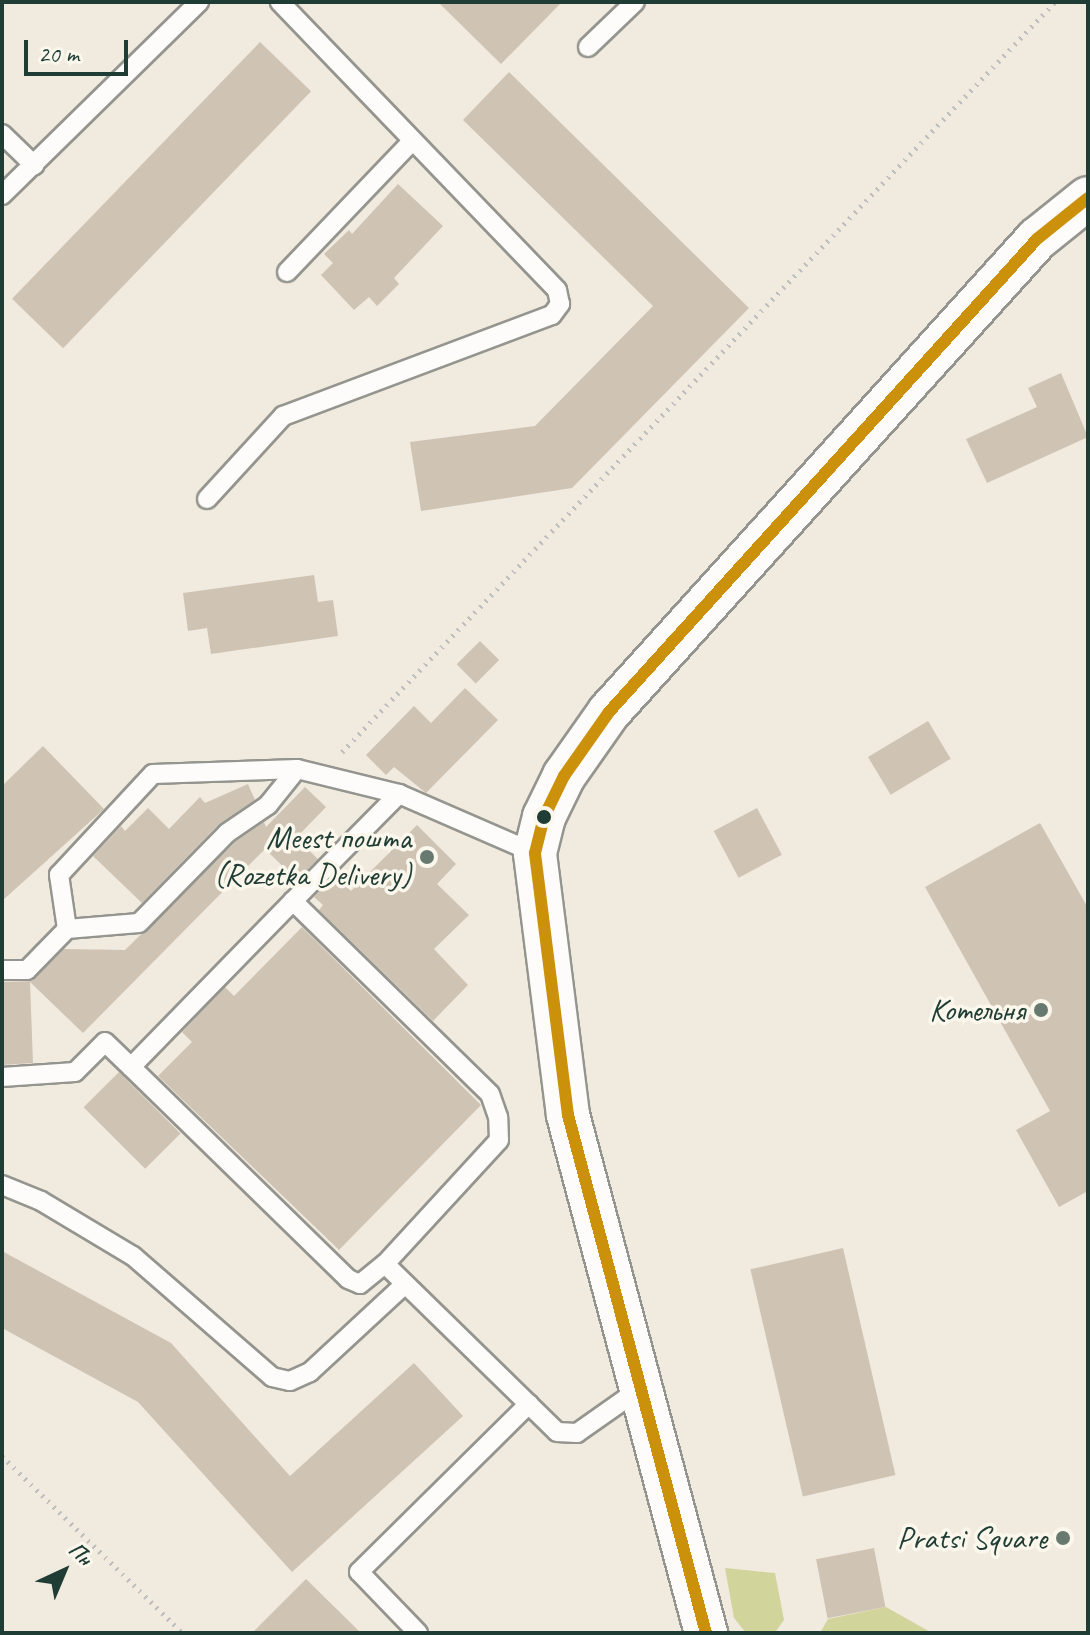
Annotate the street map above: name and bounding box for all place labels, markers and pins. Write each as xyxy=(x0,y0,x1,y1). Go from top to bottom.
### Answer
unlabelled marker xyxy=(536,809,552,825)
place label: Meest пошта (Rozetka Delivery) xyxy=(214,820,411,895)
marker: Meest пошта (Rozetka Delivery) xyxy=(418,848,436,866)
place label: Котельня xyxy=(929,991,1025,1029)
marker: Котельня xyxy=(1032,1001,1050,1019)
place label: Pratsi Square xyxy=(898,1519,1047,1557)
marker: Pratsi Square xyxy=(1054,1529,1072,1547)

